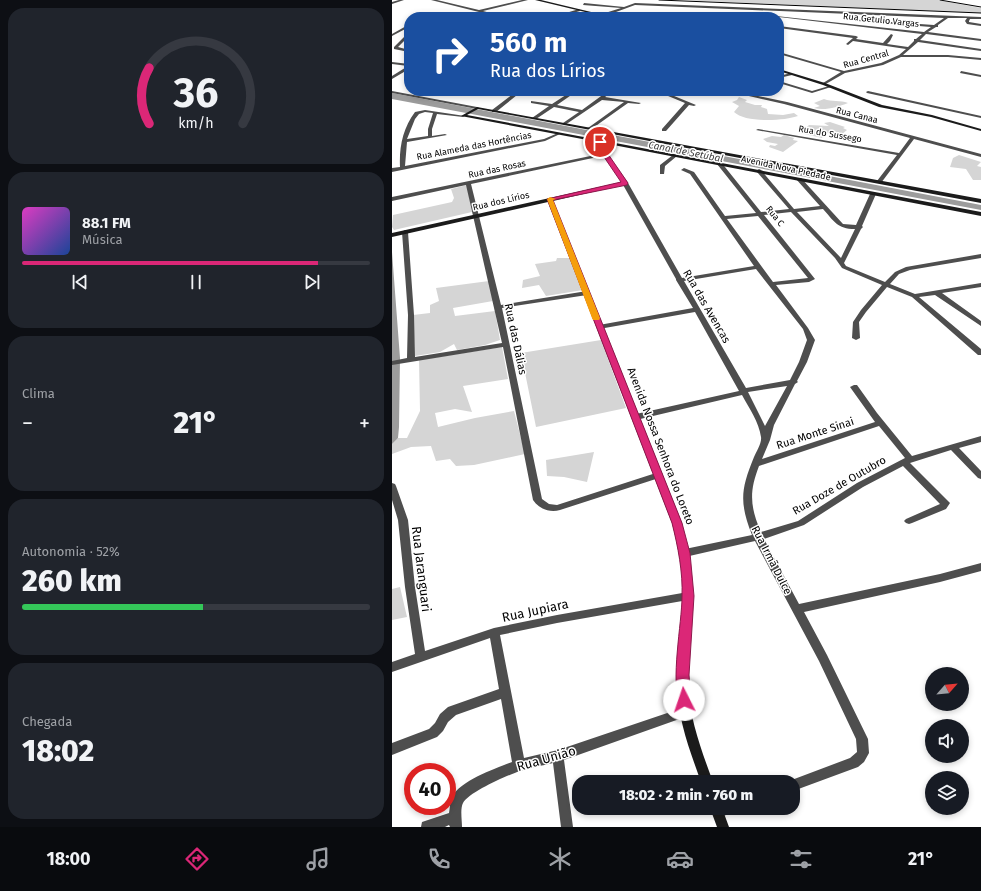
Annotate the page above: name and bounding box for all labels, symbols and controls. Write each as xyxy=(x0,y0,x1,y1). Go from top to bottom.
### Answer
street label: Rua Getulio Vargas xyxy=(843,11,919,29)
text: 560 m xyxy=(490,26,567,59)
icon: right xyxy=(424,28,476,80)
street label: Rua Central xyxy=(842,48,890,70)
text: Rua dos Lírios xyxy=(490,60,605,82)
text: 36 xyxy=(172,68,219,118)
street label: Rua Canaa xyxy=(835,105,879,125)
text: km/h xyxy=(178,114,214,131)
street label: Rua do Sussego xyxy=(798,124,862,144)
pin xyxy=(583,125,617,159)
street label: Rua Alameda das Hortências xyxy=(416,130,532,162)
icon: arrive xyxy=(589,131,611,153)
water label: Canal de Setúbal xyxy=(647,138,724,165)
street label: Avenida Nova Piedade xyxy=(740,154,832,182)
street label: Rua das Rosas xyxy=(467,158,527,180)
street label: Rua dos Lírios xyxy=(472,190,530,212)
street label: Rua C xyxy=(764,204,786,228)
text: 88.1 FM xyxy=(82,214,131,232)
text: Música xyxy=(82,232,123,247)
street label: Rua das Avencas xyxy=(680,267,733,345)
icon: previous xyxy=(69,271,91,293)
icon: pause xyxy=(185,271,207,293)
icon: next xyxy=(301,271,323,293)
street label: Rua das Dálias xyxy=(502,302,529,376)
street label: Avenida Nossa Senhora do Loreto xyxy=(624,366,697,527)
text: Clima xyxy=(22,386,55,401)
text: 21° xyxy=(174,405,218,441)
text: − xyxy=(22,410,33,437)
text: + xyxy=(359,410,370,437)
street label: Rua Monte Sinai xyxy=(775,415,856,452)
street label: Rua Doze de Outubro xyxy=(790,453,888,518)
street label: Rua Irmã Dulce xyxy=(749,524,794,597)
street label: Rua Jaranguari xyxy=(409,525,434,613)
text: Autonomia · 52% xyxy=(22,544,120,559)
text: 260 km xyxy=(22,563,122,599)
street label: Rua Jupiara xyxy=(500,596,570,625)
north arrow xyxy=(925,667,969,711)
map controls xyxy=(925,667,969,815)
position arrow xyxy=(663,679,705,721)
text: Chegada xyxy=(22,714,72,729)
button: sound xyxy=(925,719,969,763)
text: 18:02 xyxy=(22,733,94,769)
street label: Rua União xyxy=(515,743,577,774)
speed limit sign: 40 xyxy=(404,763,456,815)
button: layers xyxy=(925,771,969,815)
text: 18:02 · 2 min · 760 m xyxy=(619,786,753,804)
icon: directions xyxy=(183,845,211,873)
icon: music xyxy=(304,845,332,873)
icon: phone xyxy=(425,845,453,873)
icon: climate xyxy=(546,845,574,873)
icon: car xyxy=(666,845,694,873)
icon: filters xyxy=(787,845,815,873)
text: 18:00 xyxy=(46,848,91,870)
text: 21° xyxy=(908,848,935,870)

